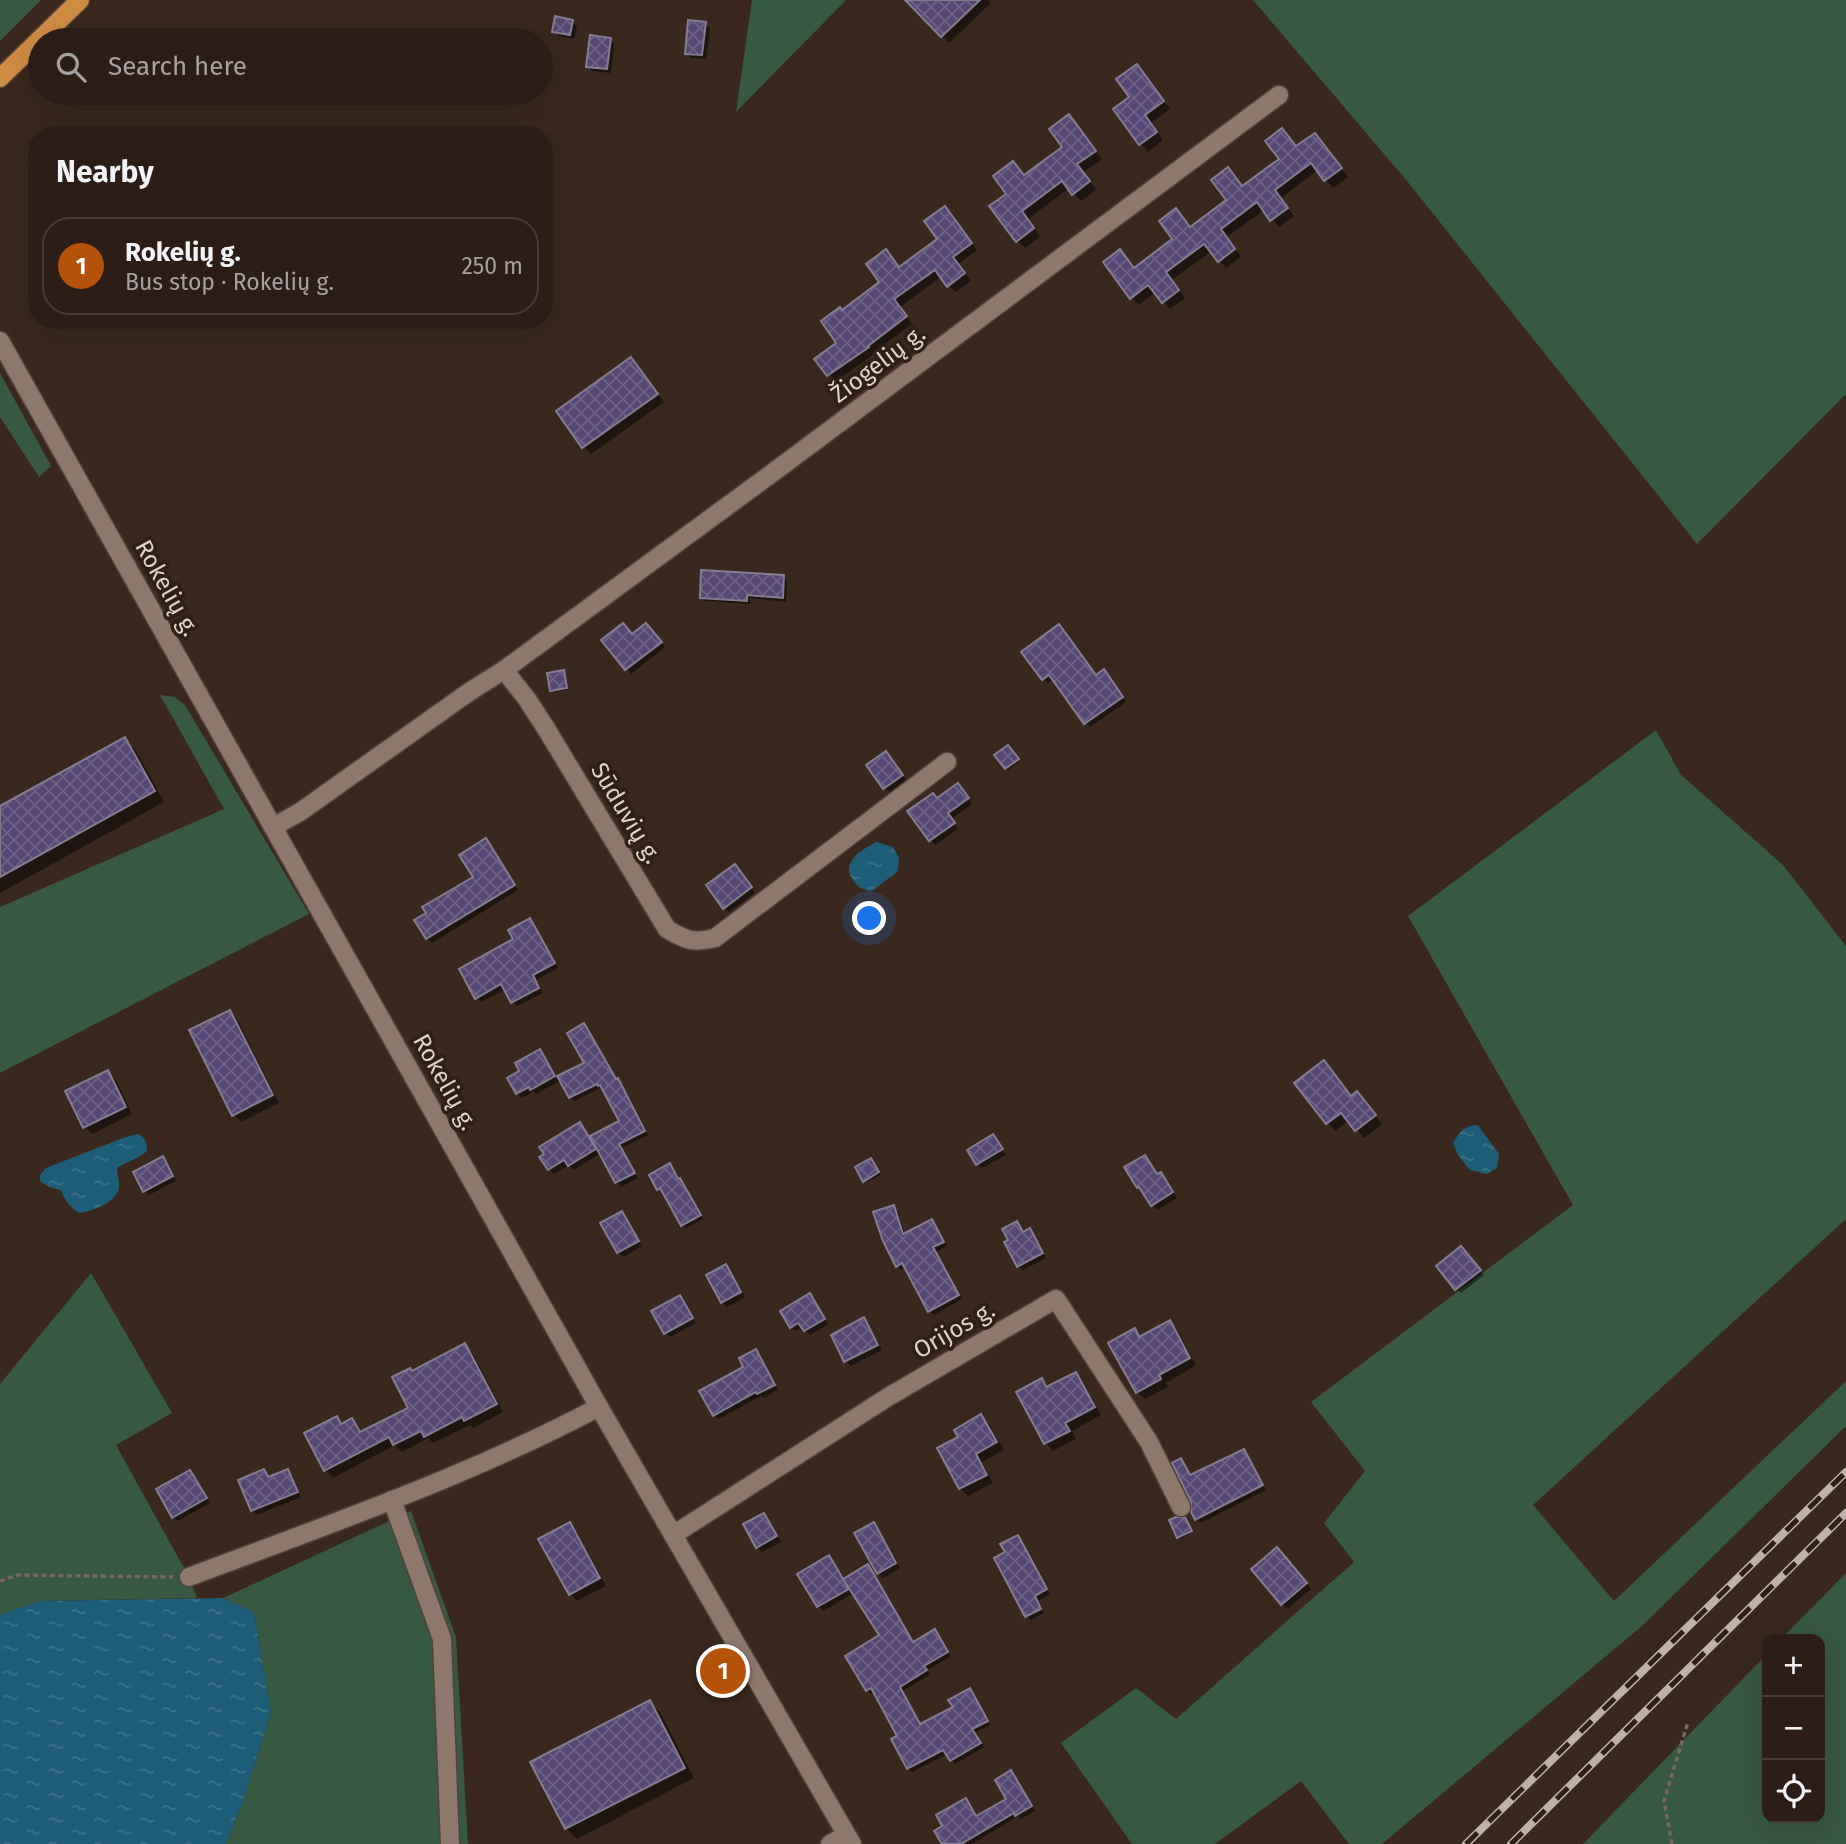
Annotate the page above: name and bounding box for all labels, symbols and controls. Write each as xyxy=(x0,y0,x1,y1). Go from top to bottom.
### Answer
search box xyxy=(28,28,553,105)
icon: search xyxy=(52,48,90,86)
text: Search here xyxy=(108,51,247,82)
text: Nearby xyxy=(56,154,154,190)
text: Rokelių g. xyxy=(125,237,241,268)
text: 1 xyxy=(76,252,86,280)
text: 250 m xyxy=(461,252,523,280)
text: Bus stop · Rokelių g. xyxy=(125,268,334,296)
street label: Žiogelių g. xyxy=(825,319,931,409)
street label: Rokelių g. xyxy=(129,535,205,641)
street label: Sūduvių g. xyxy=(585,758,667,868)
your location xyxy=(852,901,886,935)
street label: Rokelių g. xyxy=(407,1029,483,1135)
street label: Orijos g. xyxy=(908,1296,1000,1364)
map controls xyxy=(1762,1634,1825,1823)
button: + xyxy=(1762,1634,1825,1697)
pin: 1 xyxy=(700,1645,746,1697)
button: − xyxy=(1762,1697,1825,1760)
button: locate xyxy=(1762,1760,1825,1823)

